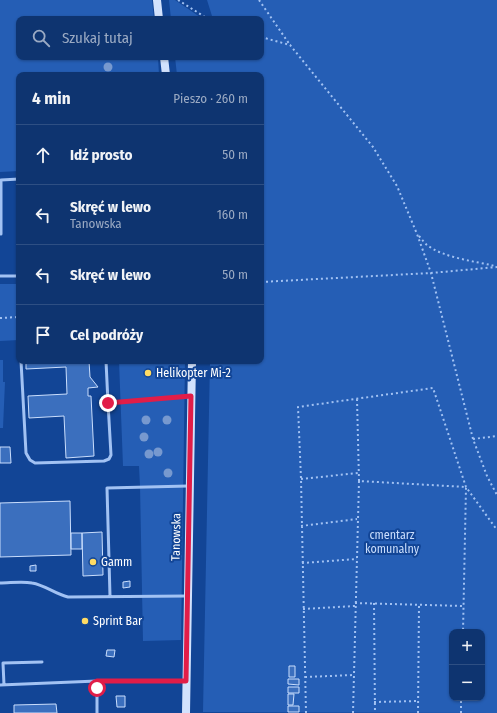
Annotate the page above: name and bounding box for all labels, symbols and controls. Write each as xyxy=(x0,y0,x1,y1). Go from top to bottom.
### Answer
search box xyxy=(16,16,264,60)
icon: search xyxy=(30,27,52,49)
text: Szukaj tutaj xyxy=(62,29,133,47)
text: 4 min xyxy=(32,88,71,109)
text: Pieszo · 260 m xyxy=(173,91,248,106)
icon: ahead xyxy=(32,144,54,166)
text: Idź prosto xyxy=(70,146,132,164)
text: 50 m xyxy=(222,147,248,162)
text: Skręć w lewo xyxy=(70,198,151,216)
icon: left xyxy=(32,204,54,226)
text: 160 m xyxy=(217,207,248,222)
text: Tanowska xyxy=(70,216,122,231)
icon: left xyxy=(32,264,54,286)
text: Skręć w lewo xyxy=(70,266,151,284)
text: 50 m xyxy=(222,267,248,282)
icon: arrive xyxy=(32,324,54,346)
text: Cel podróży xyxy=(70,326,143,344)
place label: Helikopter Mi-2 xyxy=(156,366,231,380)
marker: Helikopter Mi-2 xyxy=(143,368,153,378)
route end xyxy=(99,394,117,412)
street label: Tanowska xyxy=(169,513,183,561)
park label: cmentarz komunalny xyxy=(365,528,420,556)
place label: Gamm xyxy=(101,555,132,569)
marker: Gamm xyxy=(88,557,98,567)
place label: Sprint Bar xyxy=(93,614,143,628)
marker: Sprint Bar xyxy=(80,616,90,626)
map controls xyxy=(449,629,485,701)
button: + xyxy=(449,629,485,665)
button: − xyxy=(449,665,485,701)
route start xyxy=(88,679,106,697)

